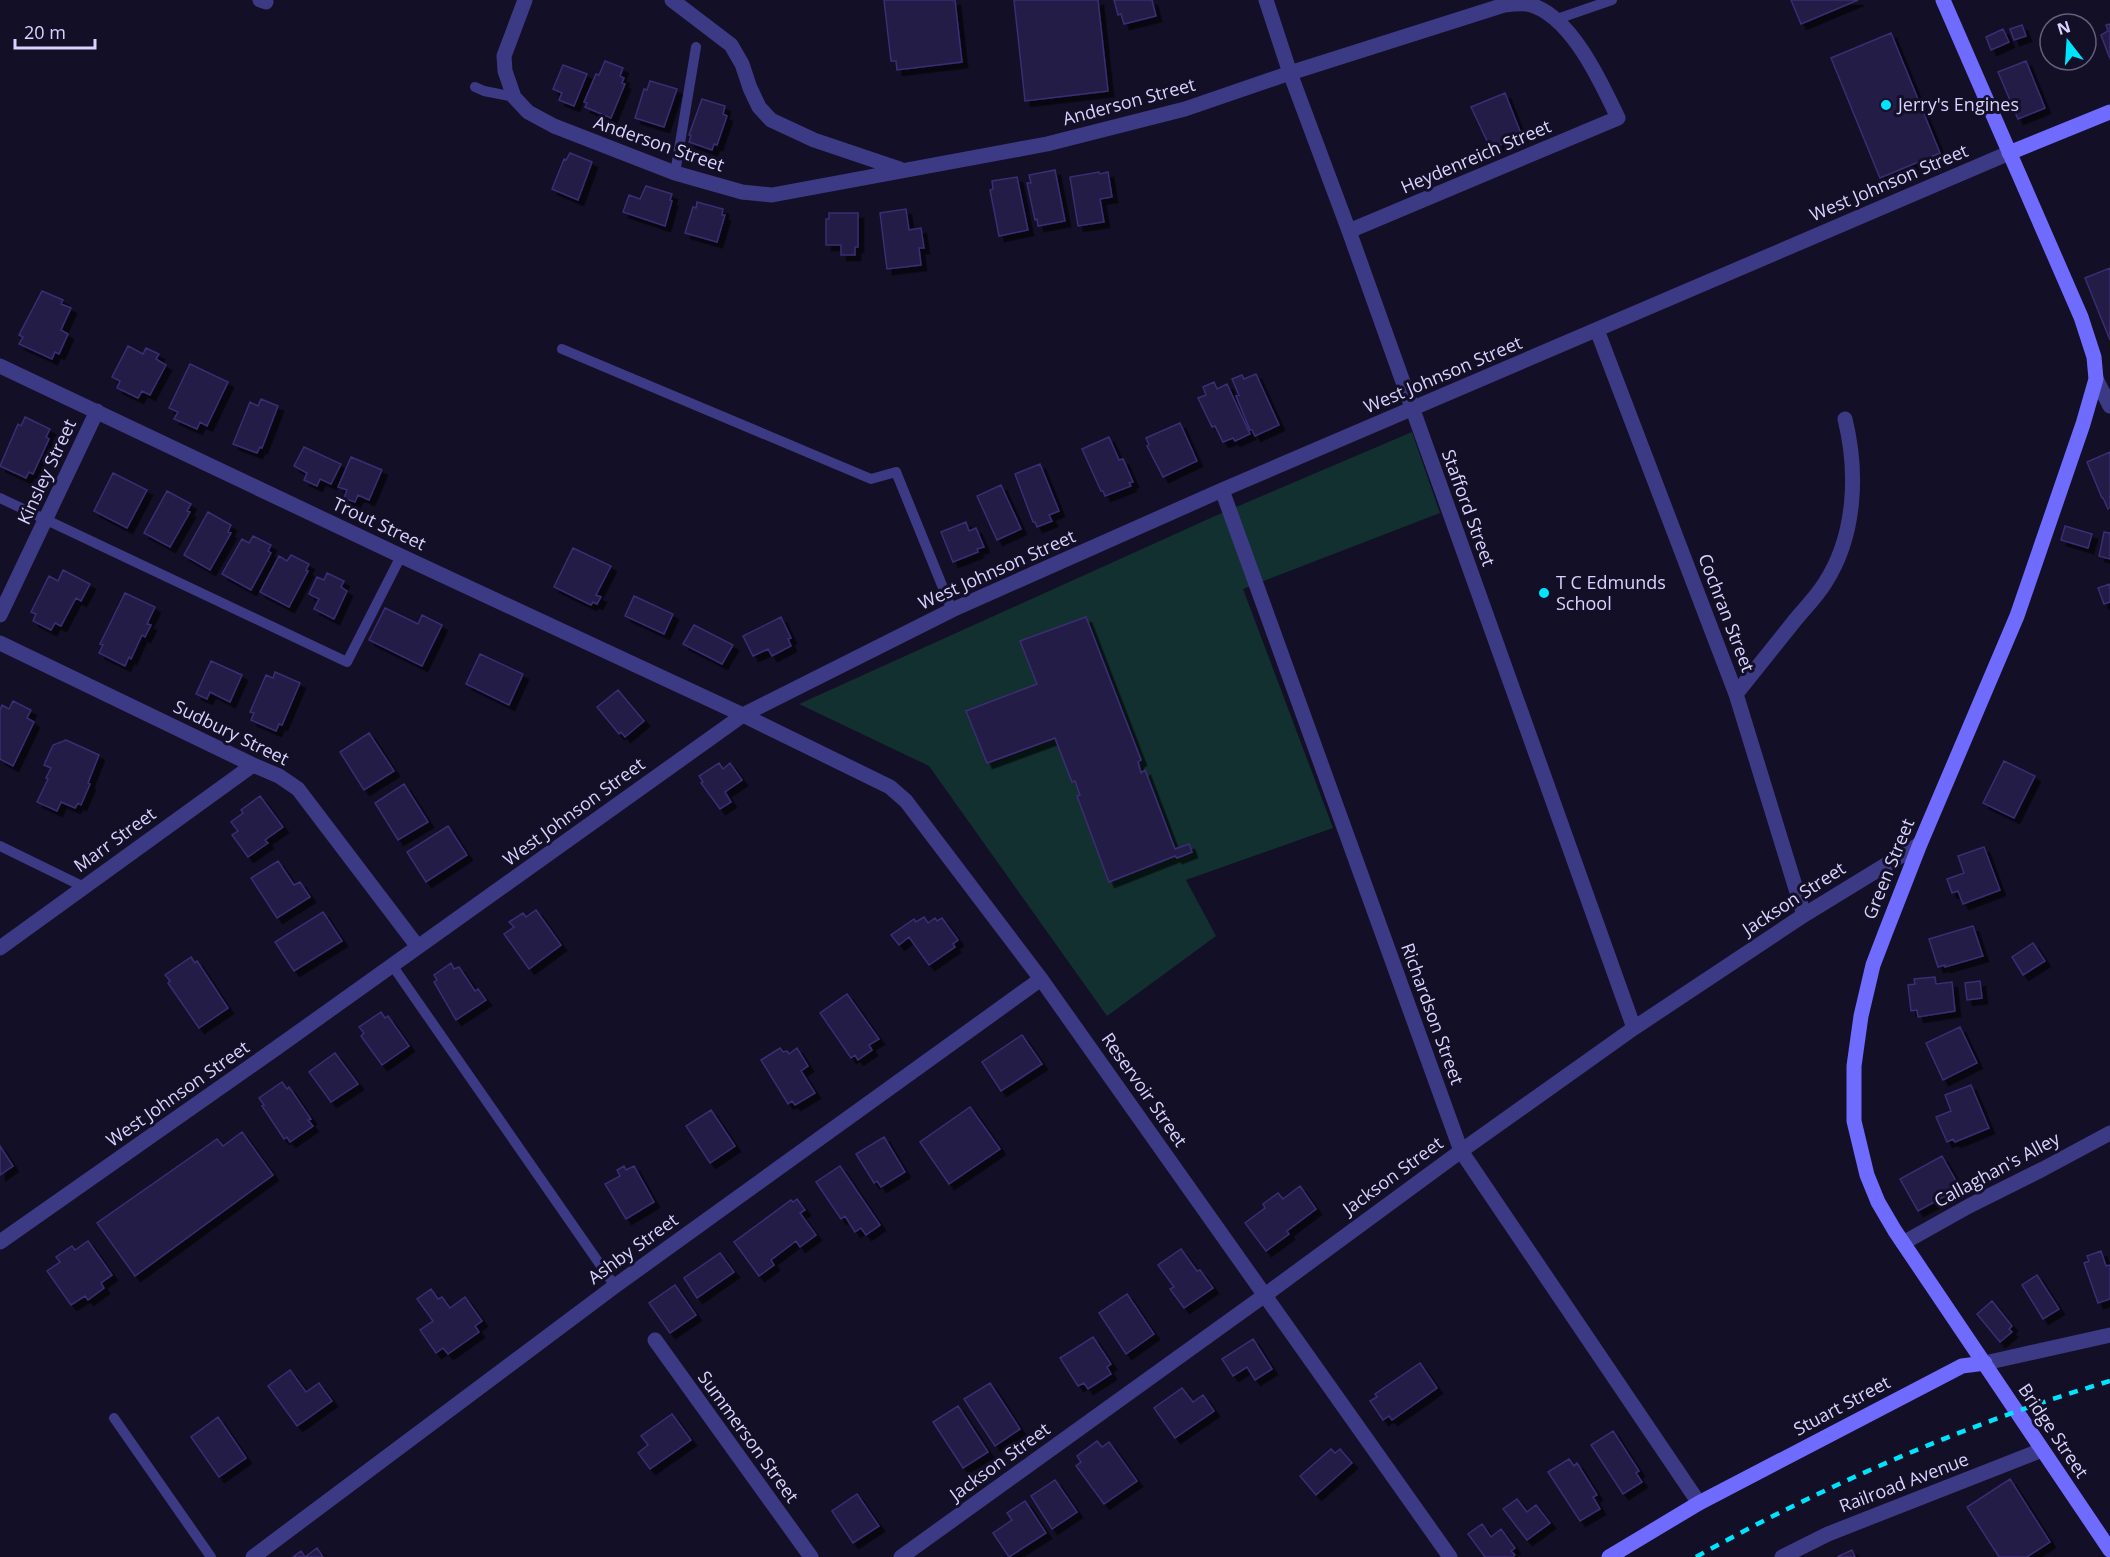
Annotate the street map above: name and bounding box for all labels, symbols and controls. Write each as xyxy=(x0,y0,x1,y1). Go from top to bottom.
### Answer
scale bar xyxy=(15,12,94,50)
north arrow xyxy=(2038,12,2098,72)
text: N xyxy=(2054,15,2073,40)
text: 20 m xyxy=(24,20,66,44)
street label: Anderson Street xyxy=(1060,72,1198,130)
place label: Jerry's Engines xyxy=(1896,92,2019,116)
marker: Jerry's Engines xyxy=(1879,98,1893,112)
street label: Anderson Street xyxy=(591,110,728,177)
street label: Heydenreich Street xyxy=(1397,114,1554,199)
street label: West Johnson Street xyxy=(1806,138,1971,226)
street label: West Johnson Street xyxy=(1360,330,1525,418)
street label: Kinsley Street xyxy=(11,415,81,528)
street label: Stafford Street xyxy=(1437,446,1501,569)
street label: Trout Street xyxy=(329,491,430,555)
street label: West Johnson Street xyxy=(914,524,1079,615)
street label: Cochran Street xyxy=(1693,550,1761,675)
place label: T C Edmunds School xyxy=(1556,570,1666,615)
marker: T C Edmunds School xyxy=(1537,586,1551,600)
street label: Sudbury Street xyxy=(170,694,293,770)
street label: West Johnson Street xyxy=(498,752,649,871)
street label: Marr Street xyxy=(69,801,160,877)
street label: Green Street xyxy=(1857,815,1919,923)
street label: Jackson Street xyxy=(1736,856,1850,942)
street label: Richardson Street xyxy=(1396,940,1470,1088)
street label: Reservoir Street xyxy=(1097,1028,1193,1151)
street label: West Johnson Street xyxy=(101,1035,254,1152)
street label: Callaghan's Alley xyxy=(1929,1125,2064,1212)
street label: Jackson Street xyxy=(1336,1131,1447,1221)
street label: Ashby Street xyxy=(582,1207,682,1289)
street label: Summerson Street xyxy=(693,1366,805,1507)
street label: Stuart Street xyxy=(1789,1370,1894,1441)
street label: Bridge Street xyxy=(2013,1378,2094,1482)
street label: Jackson Street xyxy=(943,1417,1054,1507)
street label: Railroad Avenue xyxy=(1836,1446,1972,1518)

